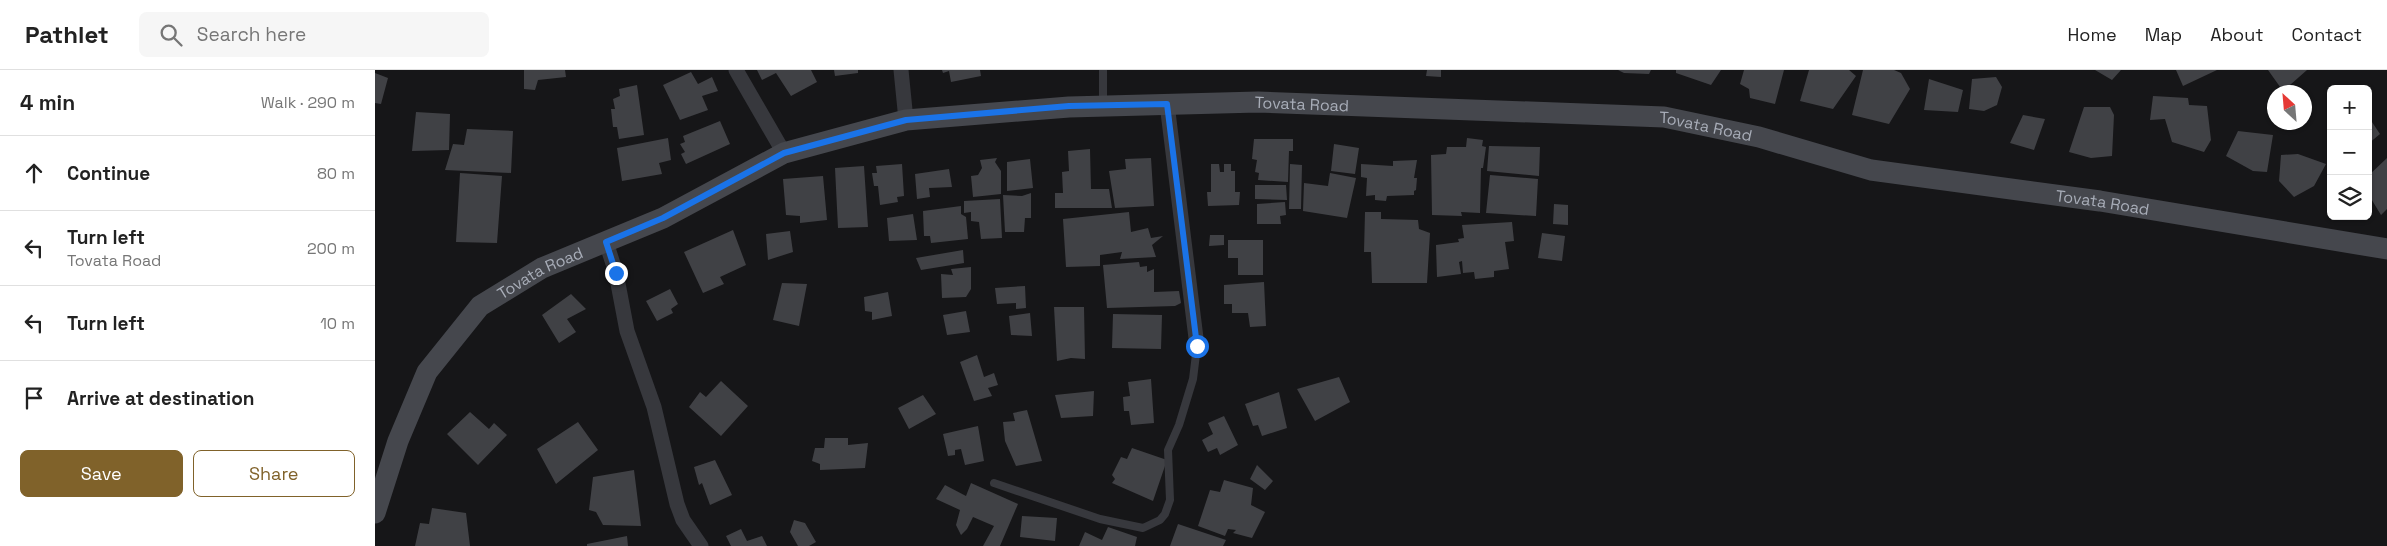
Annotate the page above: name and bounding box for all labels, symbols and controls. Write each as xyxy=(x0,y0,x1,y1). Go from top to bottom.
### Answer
search box xyxy=(139,12,489,57)
text: Pathlet xyxy=(25,19,109,50)
icon: search xyxy=(157,21,185,49)
text: Search here xyxy=(197,22,306,47)
text: Home xyxy=(2068,23,2117,46)
text: Map xyxy=(2145,23,2182,46)
text: About xyxy=(2210,23,2264,46)
text: Contact xyxy=(2292,23,2362,46)
north arrow xyxy=(2267,85,2312,130)
map controls xyxy=(2327,85,2372,220)
button: + xyxy=(2327,85,2372,130)
text: 4 min xyxy=(20,89,75,116)
street label: Tovata Road xyxy=(1254,91,1349,116)
text: Walk · 290 m xyxy=(261,92,355,113)
street label: Tovata Road xyxy=(1659,106,1754,146)
button: − xyxy=(2327,130,2372,175)
icon: ahead xyxy=(20,159,48,187)
text: Continue xyxy=(67,161,150,186)
text: 80 m xyxy=(317,163,355,184)
button: layers xyxy=(2327,175,2372,220)
street label: Tovata Road xyxy=(2055,185,2151,220)
text: Turn left xyxy=(67,225,145,250)
icon: left xyxy=(20,234,48,262)
text: 200 m xyxy=(307,238,355,259)
street label: Tovata Road xyxy=(493,242,586,304)
text: Tovata Road xyxy=(67,250,161,271)
route end xyxy=(605,262,628,285)
icon: left xyxy=(20,309,48,337)
text: Turn left xyxy=(67,311,145,336)
text: 10 m xyxy=(320,313,355,334)
route start xyxy=(1186,335,1209,358)
icon: arrive xyxy=(20,384,48,412)
text: Arrive at destination xyxy=(67,386,255,411)
button: Save xyxy=(20,450,183,497)
button: Share xyxy=(193,450,355,497)

